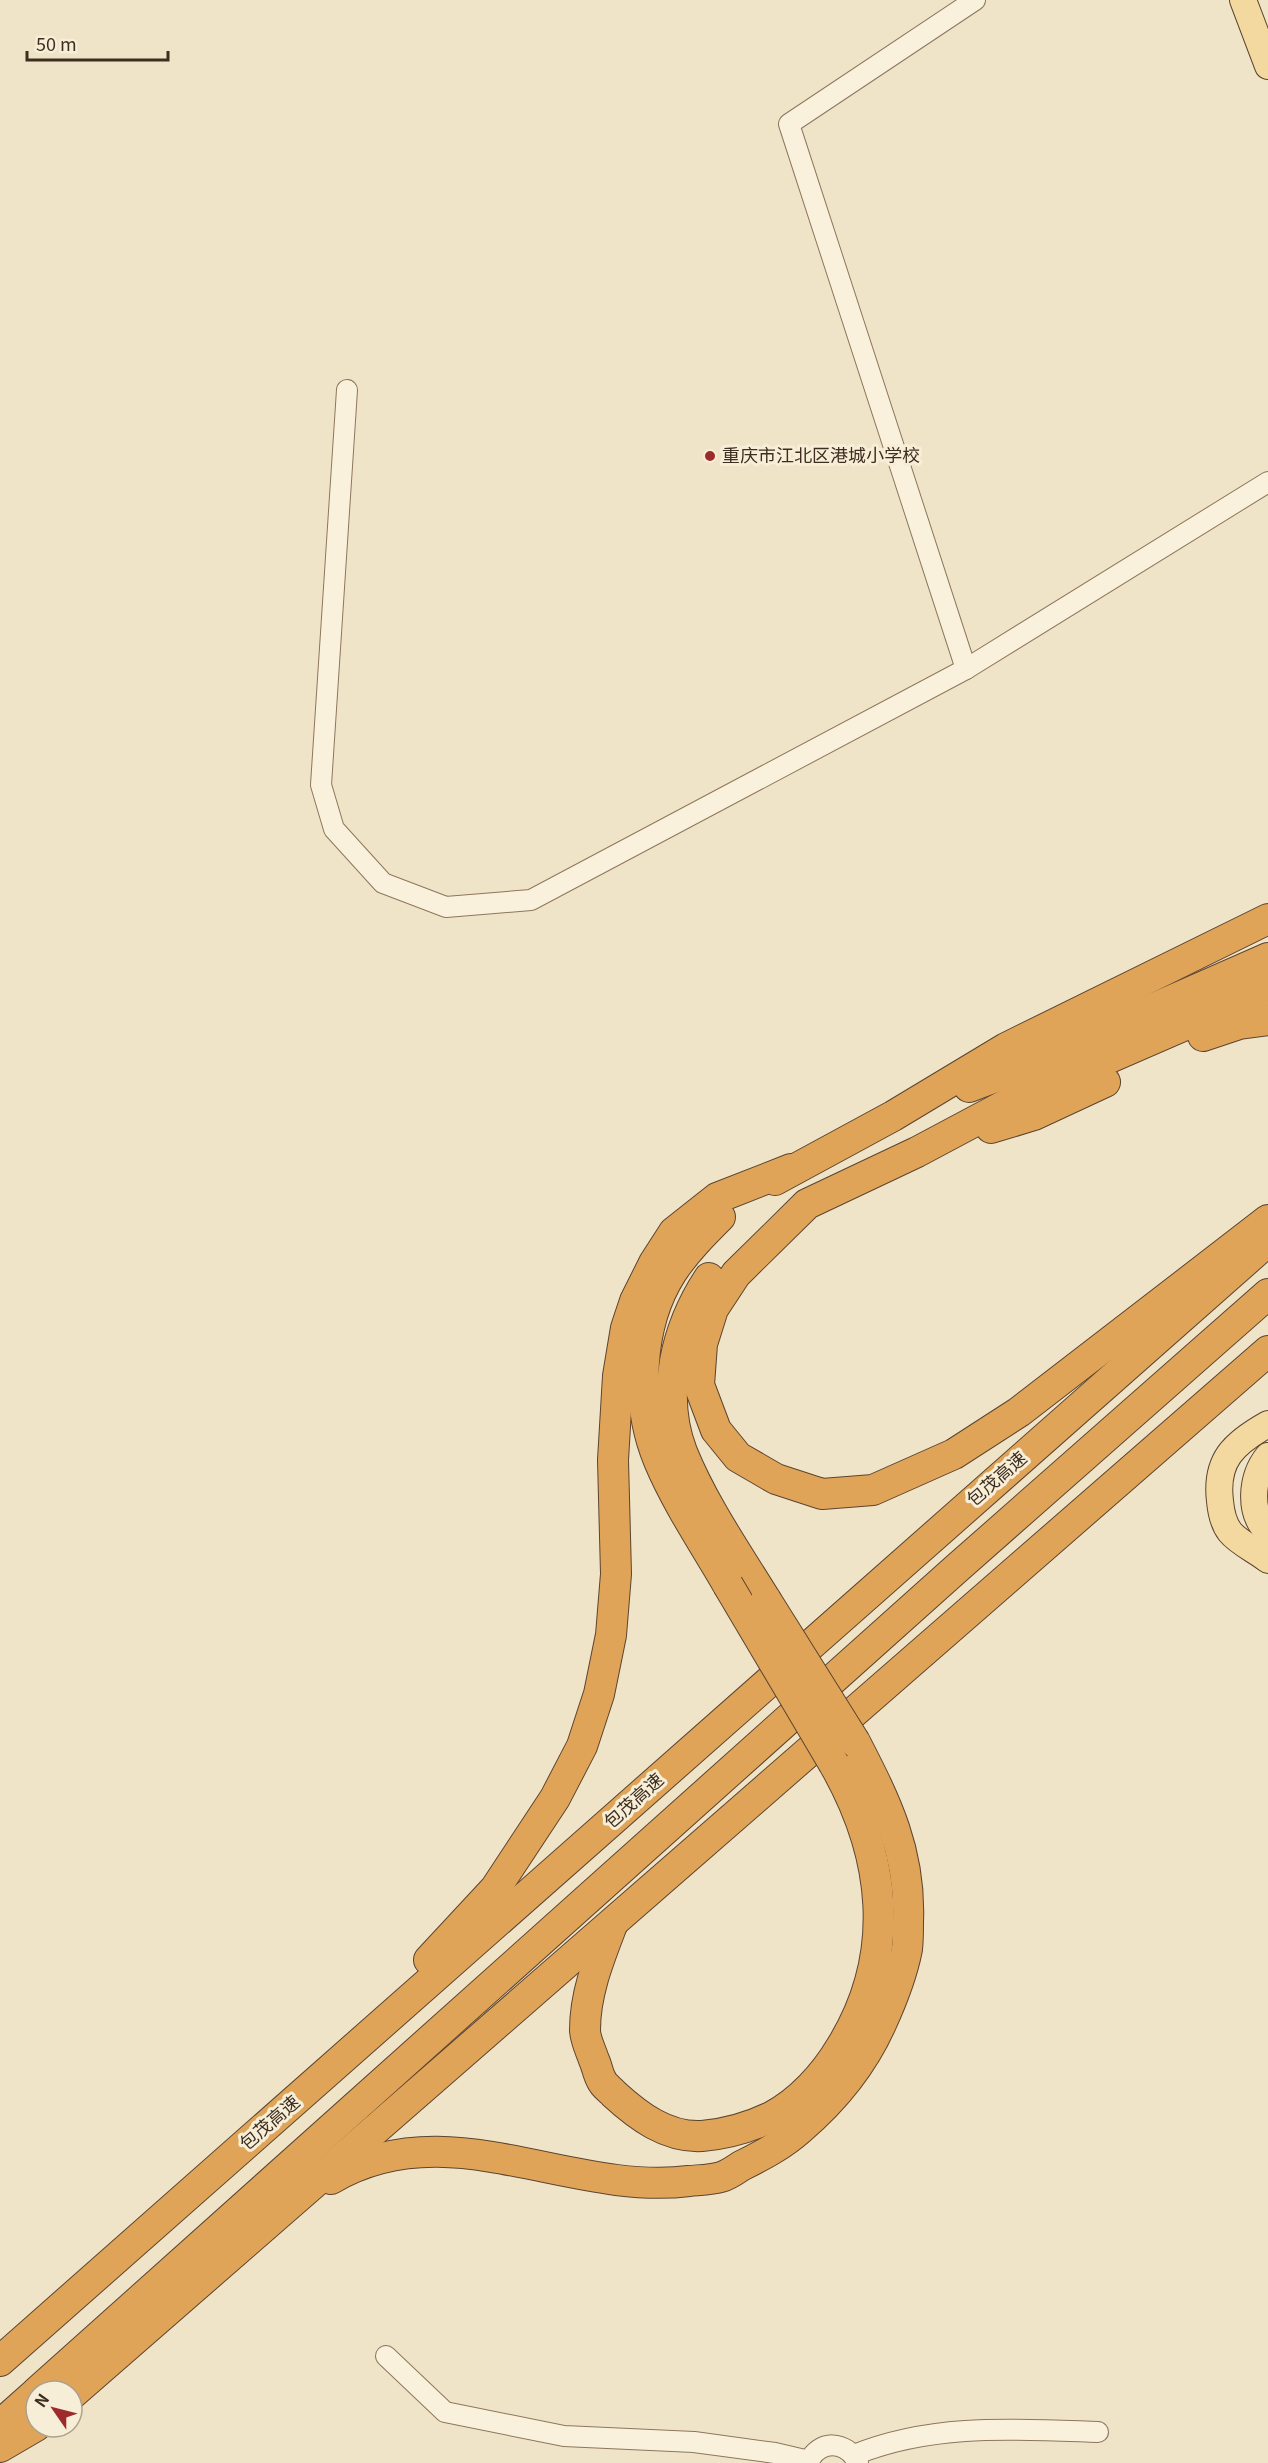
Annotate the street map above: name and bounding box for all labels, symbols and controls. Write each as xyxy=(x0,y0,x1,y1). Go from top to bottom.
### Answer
scale bar xyxy=(27,24,168,62)
text: 50 m xyxy=(36,30,77,56)
place label: 重庆市江北区港城小学校 xyxy=(722,441,920,467)
marker: 重庆市江北区港城小学校 xyxy=(703,449,717,463)
street label: 包茂高速 xyxy=(960,1444,1031,1511)
street label: 包茂高速 xyxy=(597,1766,668,1833)
street label: 包茂高速 xyxy=(233,2088,304,2155)
north arrow xyxy=(24,2379,84,2439)
text: N xyxy=(28,2388,54,2412)

